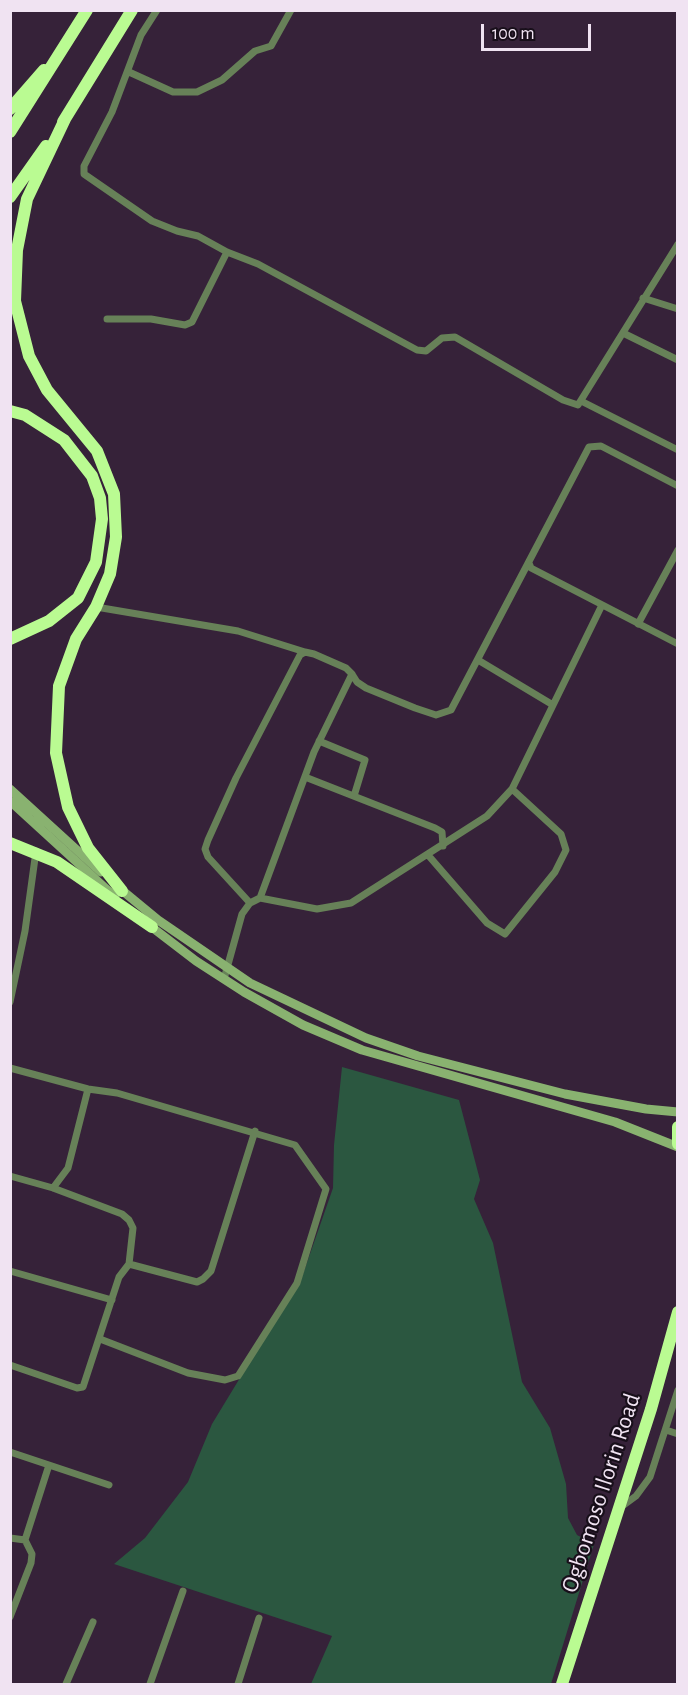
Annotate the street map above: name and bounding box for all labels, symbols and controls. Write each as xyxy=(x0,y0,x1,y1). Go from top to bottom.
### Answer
scale bar xyxy=(484,12,594,50)
text: 100 m xyxy=(492,25,535,43)
street label: Ogbomoso Ilorin Road xyxy=(555,1390,647,1596)

